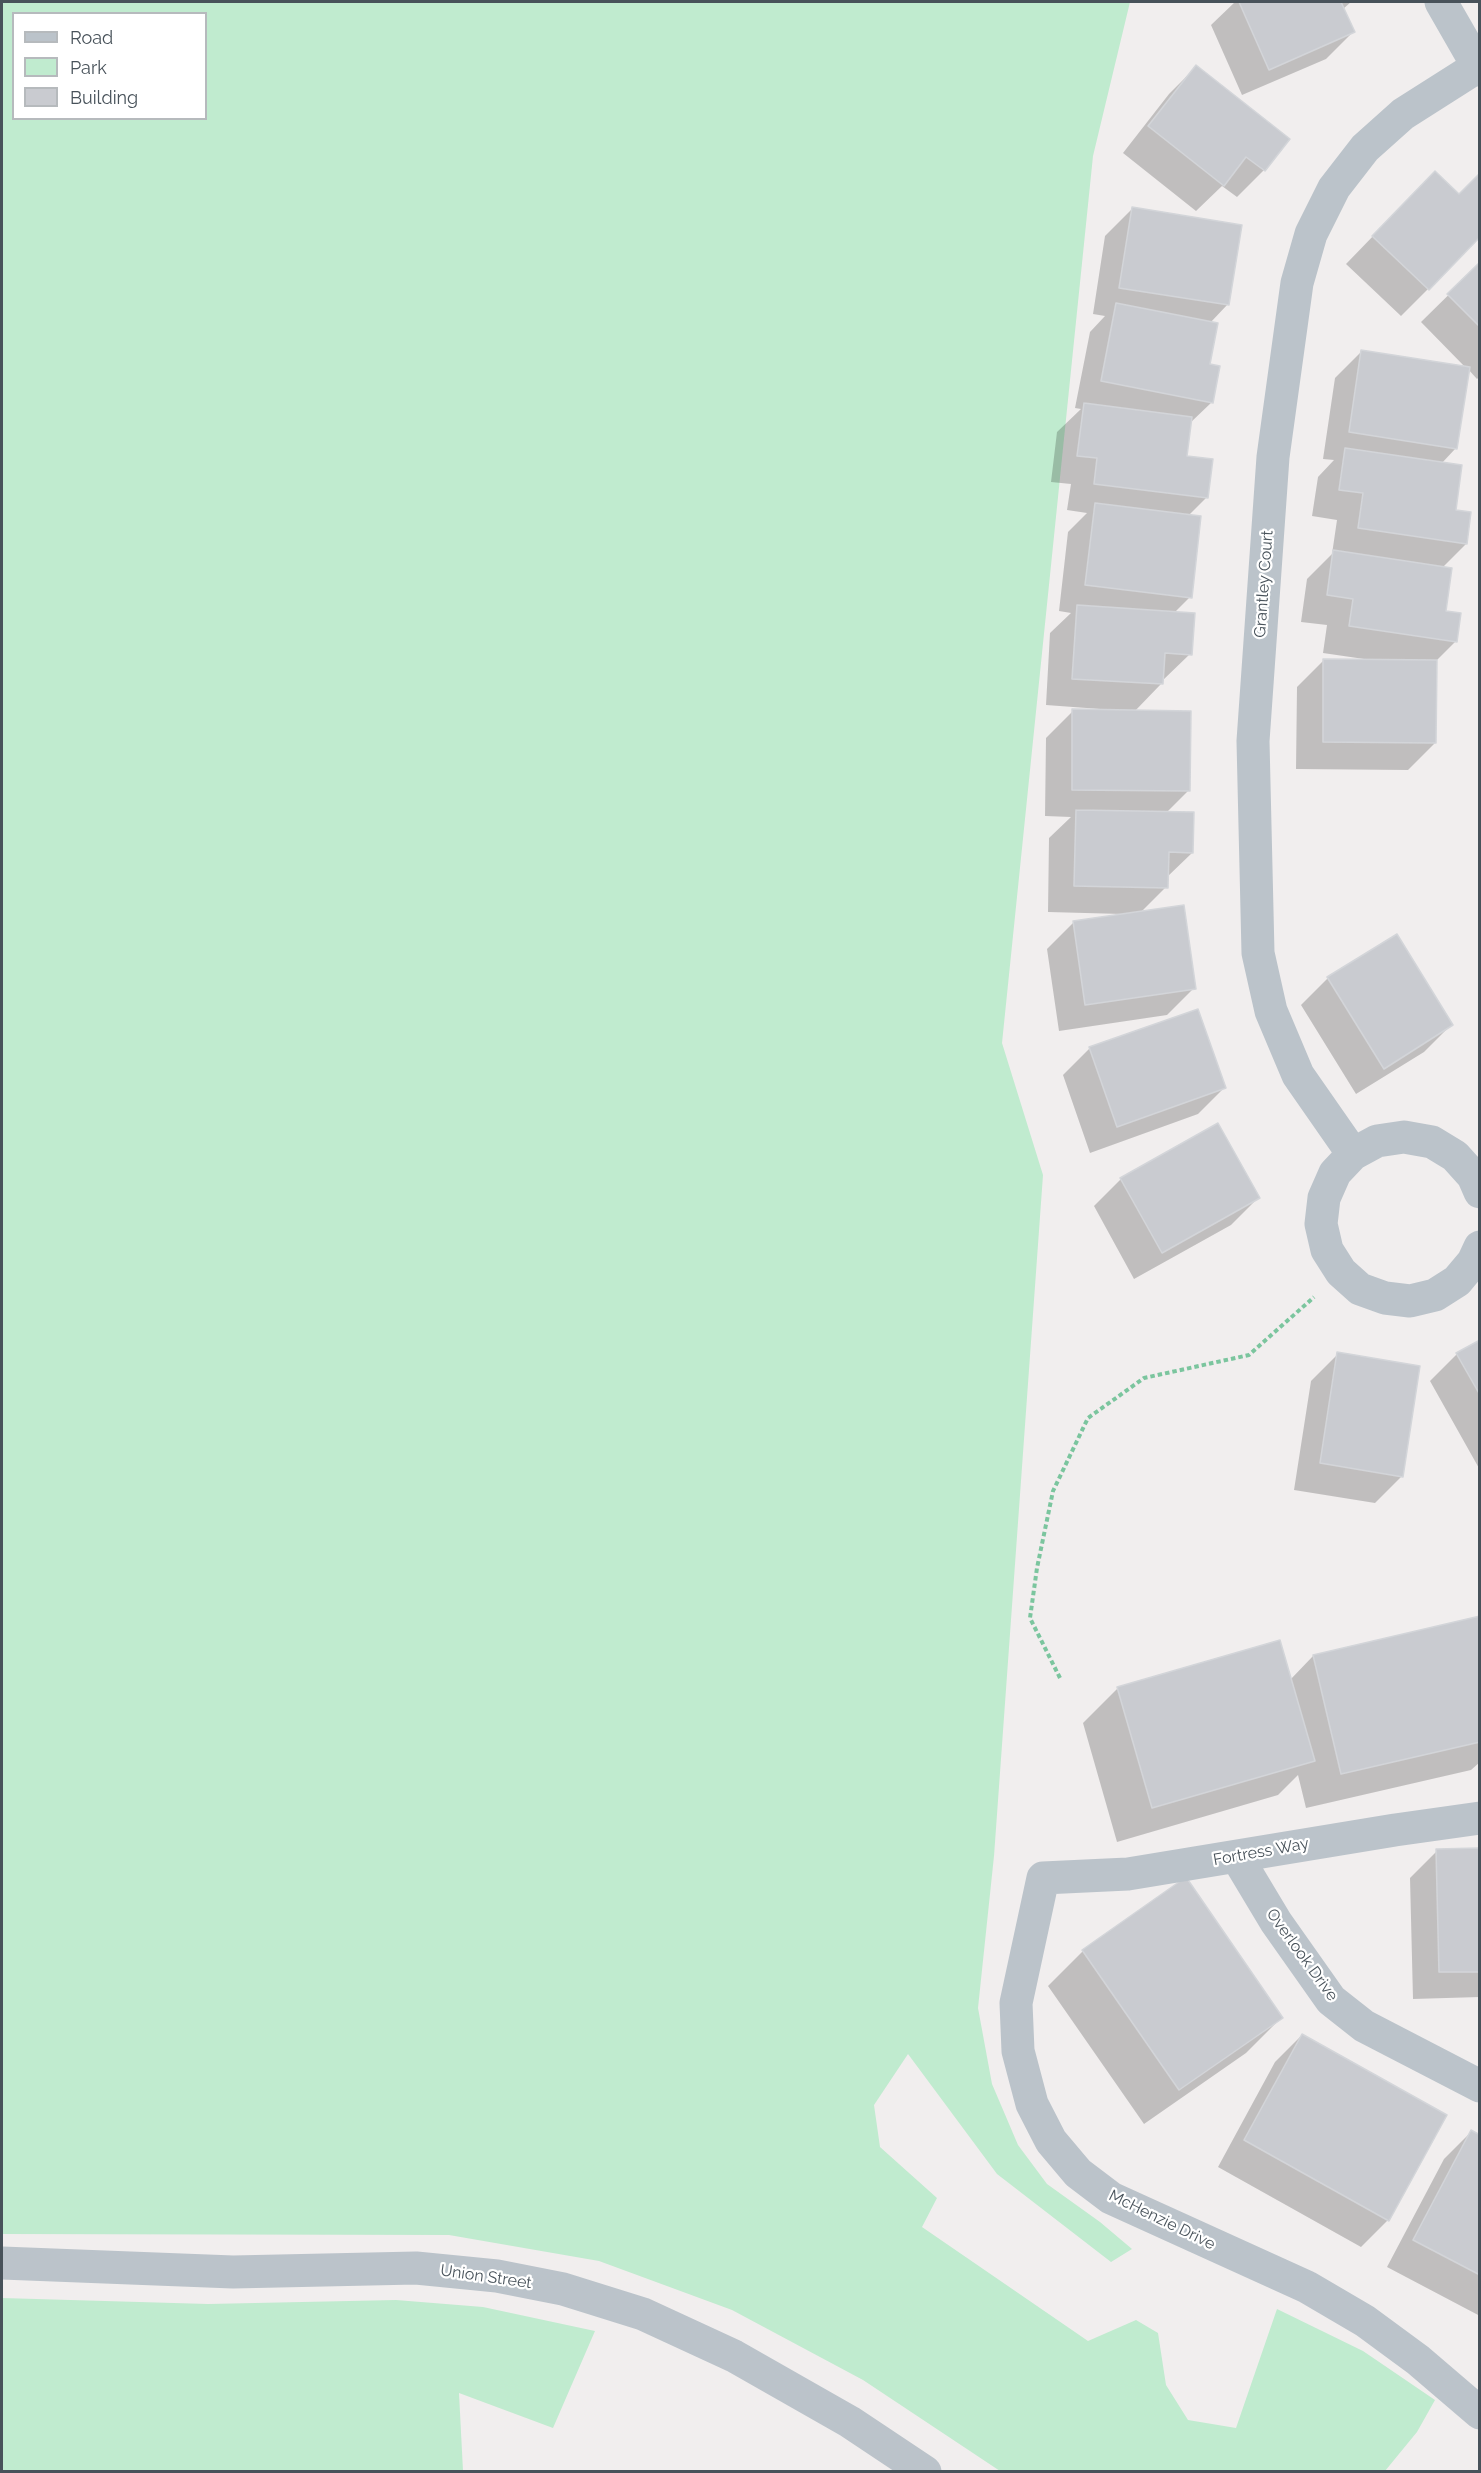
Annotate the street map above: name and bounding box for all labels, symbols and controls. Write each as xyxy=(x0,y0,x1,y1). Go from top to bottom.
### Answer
legend xyxy=(12,12,207,120)
text: Road xyxy=(70,27,113,48)
text: Park xyxy=(70,57,107,78)
text: Building xyxy=(70,87,138,108)
street label: Grantley Court xyxy=(1251,530,1277,638)
street label: Fortress Way xyxy=(1212,1834,1310,1870)
street label: Overlook Drive xyxy=(1262,1905,1342,2005)
street label: McHenzie Drive xyxy=(1106,2186,1218,2254)
street label: Union Street xyxy=(439,2261,533,2293)

